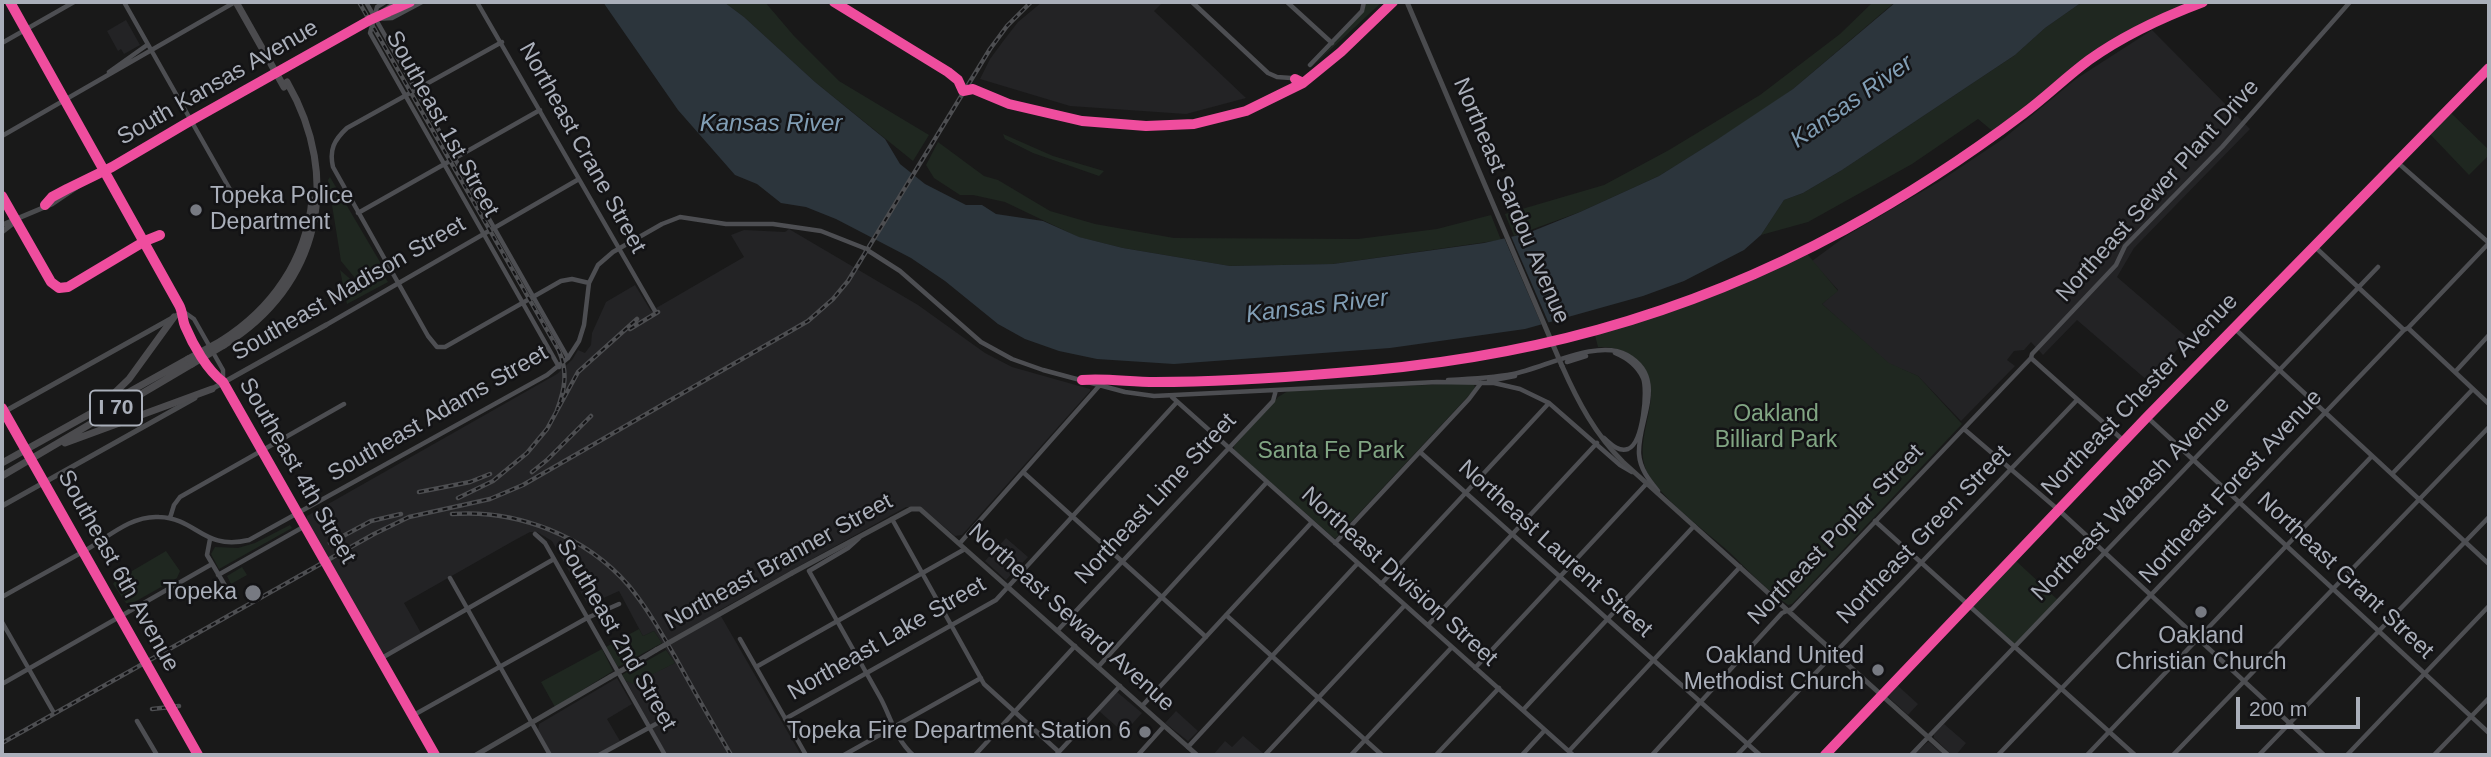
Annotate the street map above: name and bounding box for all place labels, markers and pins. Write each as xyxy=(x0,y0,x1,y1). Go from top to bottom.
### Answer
place label: Topeka Police Department xyxy=(210,183,353,237)
marker: Topeka Police Department xyxy=(188,202,204,218)
place label: Topeka xyxy=(163,579,237,607)
marker: Topeka xyxy=(243,583,263,603)
marker: Oakland Christian Church xyxy=(2193,604,2209,620)
place label: Oakland Christian Church xyxy=(2115,623,2287,677)
place label: Oakland United Methodist Church xyxy=(1684,643,1864,697)
marker: Oakland United Methodist Church xyxy=(1870,662,1886,678)
place label: Topeka Fire Department Station 6 xyxy=(787,718,1131,746)
marker: Topeka Fire Department Station 6 xyxy=(1137,724,1153,740)

